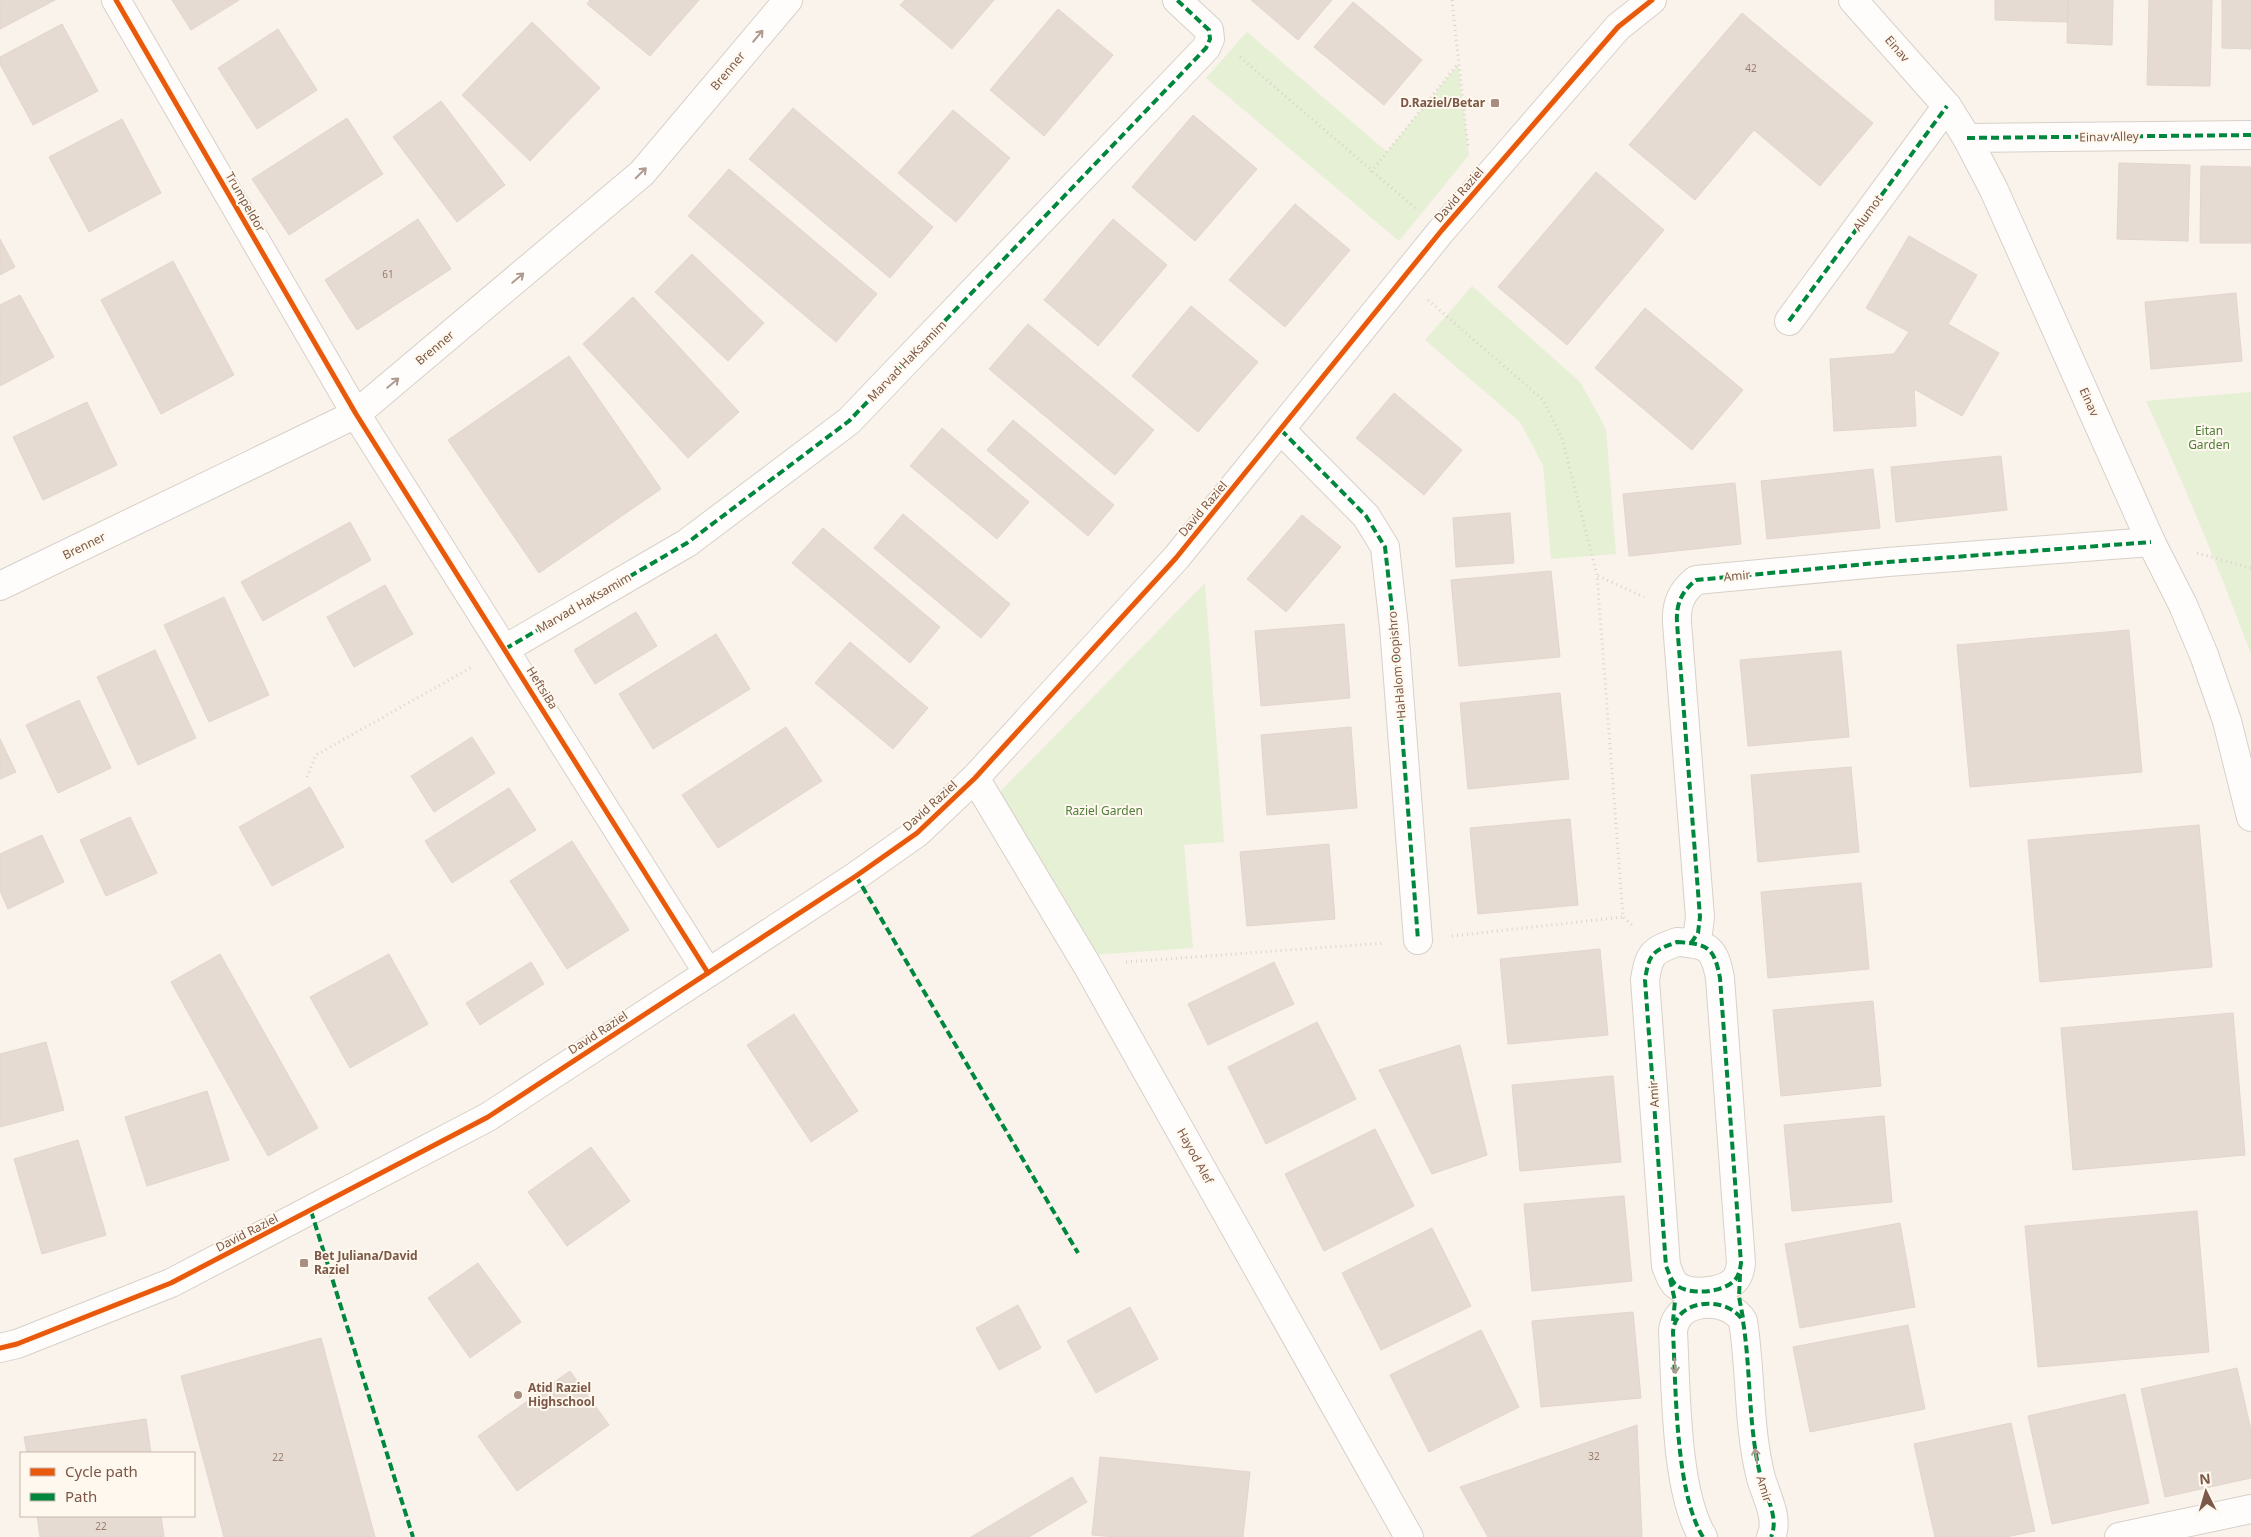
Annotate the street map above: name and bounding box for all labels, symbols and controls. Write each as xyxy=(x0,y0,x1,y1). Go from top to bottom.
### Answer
one-way arrow xyxy=(752,30,763,43)
street label: Einav xyxy=(1881,32,1914,66)
street label: Brenner xyxy=(706,48,749,94)
house number: 42 xyxy=(1745,61,1757,75)
place label: D.Raziel/Betar xyxy=(1400,94,1486,111)
marker: D.Raziel/Betar xyxy=(1489,97,1501,109)
street label: Einav Alley xyxy=(2079,127,2140,146)
street label: David Raziel xyxy=(1430,163,1487,226)
one-way arrow xyxy=(635,167,648,179)
street label: Trumpeldor xyxy=(221,169,269,235)
street label: Alumot xyxy=(1849,191,1887,234)
house number: 61 xyxy=(382,267,394,281)
one-way arrow xyxy=(511,273,524,284)
street label: Marvad HaKsamim xyxy=(863,316,950,405)
street label: Brenner xyxy=(412,326,458,369)
one-way arrow xyxy=(387,377,400,389)
street label: Einav xyxy=(2076,385,2104,420)
park label: Eitan Garden xyxy=(2188,422,2230,453)
street label: David Raziel xyxy=(1174,477,1231,540)
street label: Brenner xyxy=(59,528,108,563)
street label: Amir xyxy=(1723,566,1751,585)
street label: Marvad HaKsamim xyxy=(533,568,634,637)
street label: HaHalom Oopishro xyxy=(1383,610,1410,720)
street label: HeftsiBa xyxy=(523,663,562,712)
street label: David Raziel xyxy=(899,777,961,835)
park label: Raziel Garden xyxy=(1065,802,1143,819)
street label: David Raziel xyxy=(565,1007,631,1058)
street label: Amir xyxy=(1644,1080,1663,1108)
street label: Hayod Alef xyxy=(1173,1125,1218,1187)
street label: David Raziel xyxy=(213,1210,281,1256)
place label: Bet Juliana/David Raziel xyxy=(314,1247,418,1278)
marker: Bet Juliana/David Raziel xyxy=(298,1257,310,1269)
one-way arrow xyxy=(1671,1358,1680,1374)
place label: Atid Raziel Highschool xyxy=(528,1379,595,1410)
marker: Atid Raziel Highschool xyxy=(512,1389,524,1401)
house number: 32 xyxy=(1588,1449,1600,1463)
one-way arrow xyxy=(1751,1449,1761,1465)
house number: 22 xyxy=(272,1450,284,1464)
legend xyxy=(20,1452,195,1517)
text: Cycle path xyxy=(65,1461,138,1481)
north arrow xyxy=(2181,1467,2231,1517)
text: N xyxy=(2198,1469,2211,1489)
street label: Amir xyxy=(1752,1473,1777,1504)
text: Path xyxy=(65,1486,97,1506)
house number: 22 xyxy=(95,1519,107,1533)

